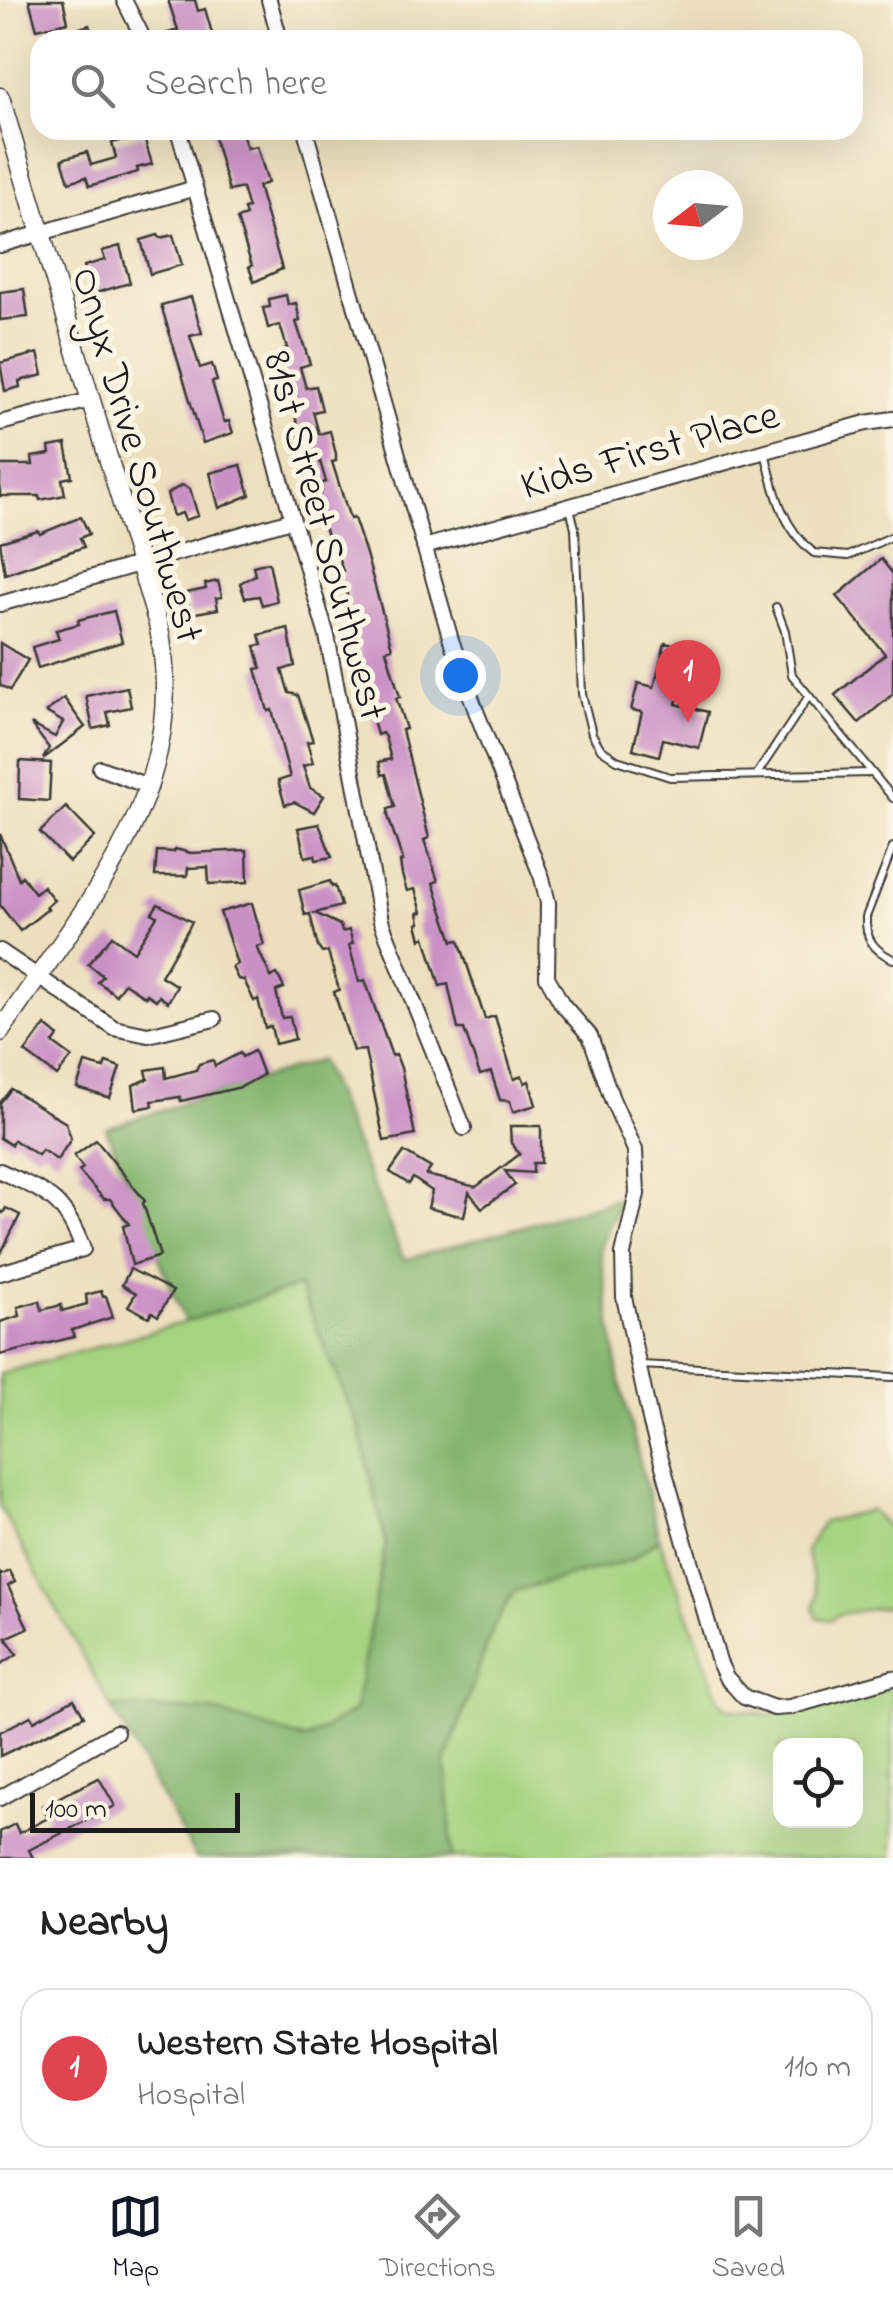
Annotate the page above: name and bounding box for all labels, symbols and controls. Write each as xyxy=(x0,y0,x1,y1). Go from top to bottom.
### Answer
search box xyxy=(30,30,863,140)
text: Search here xyxy=(145,57,327,113)
icon: search xyxy=(65,58,120,113)
north arrow xyxy=(653,170,743,260)
street label: Onyx Drive Southwest xyxy=(53,260,218,650)
street label: 81st Street Southwest xyxy=(245,345,402,728)
street label: Kids First Place xyxy=(514,386,787,518)
pin: 1 xyxy=(656,640,720,722)
your location xyxy=(435,650,486,701)
map controls xyxy=(773,1738,863,1828)
button: locate xyxy=(773,1738,863,1828)
scale bar xyxy=(30,1788,240,1832)
text: 100 m xyxy=(45,1790,107,1831)
text: Nearby xyxy=(40,1893,168,1954)
text: Western State Hospital xyxy=(137,2017,498,2073)
text: 1 xyxy=(69,2045,80,2092)
text: 110 m xyxy=(784,2045,851,2092)
text: Hospital xyxy=(137,2073,245,2120)
tab: Map xyxy=(108,2189,163,2290)
tab: Directions xyxy=(379,2189,496,2290)
tab: Saved xyxy=(712,2189,785,2290)

